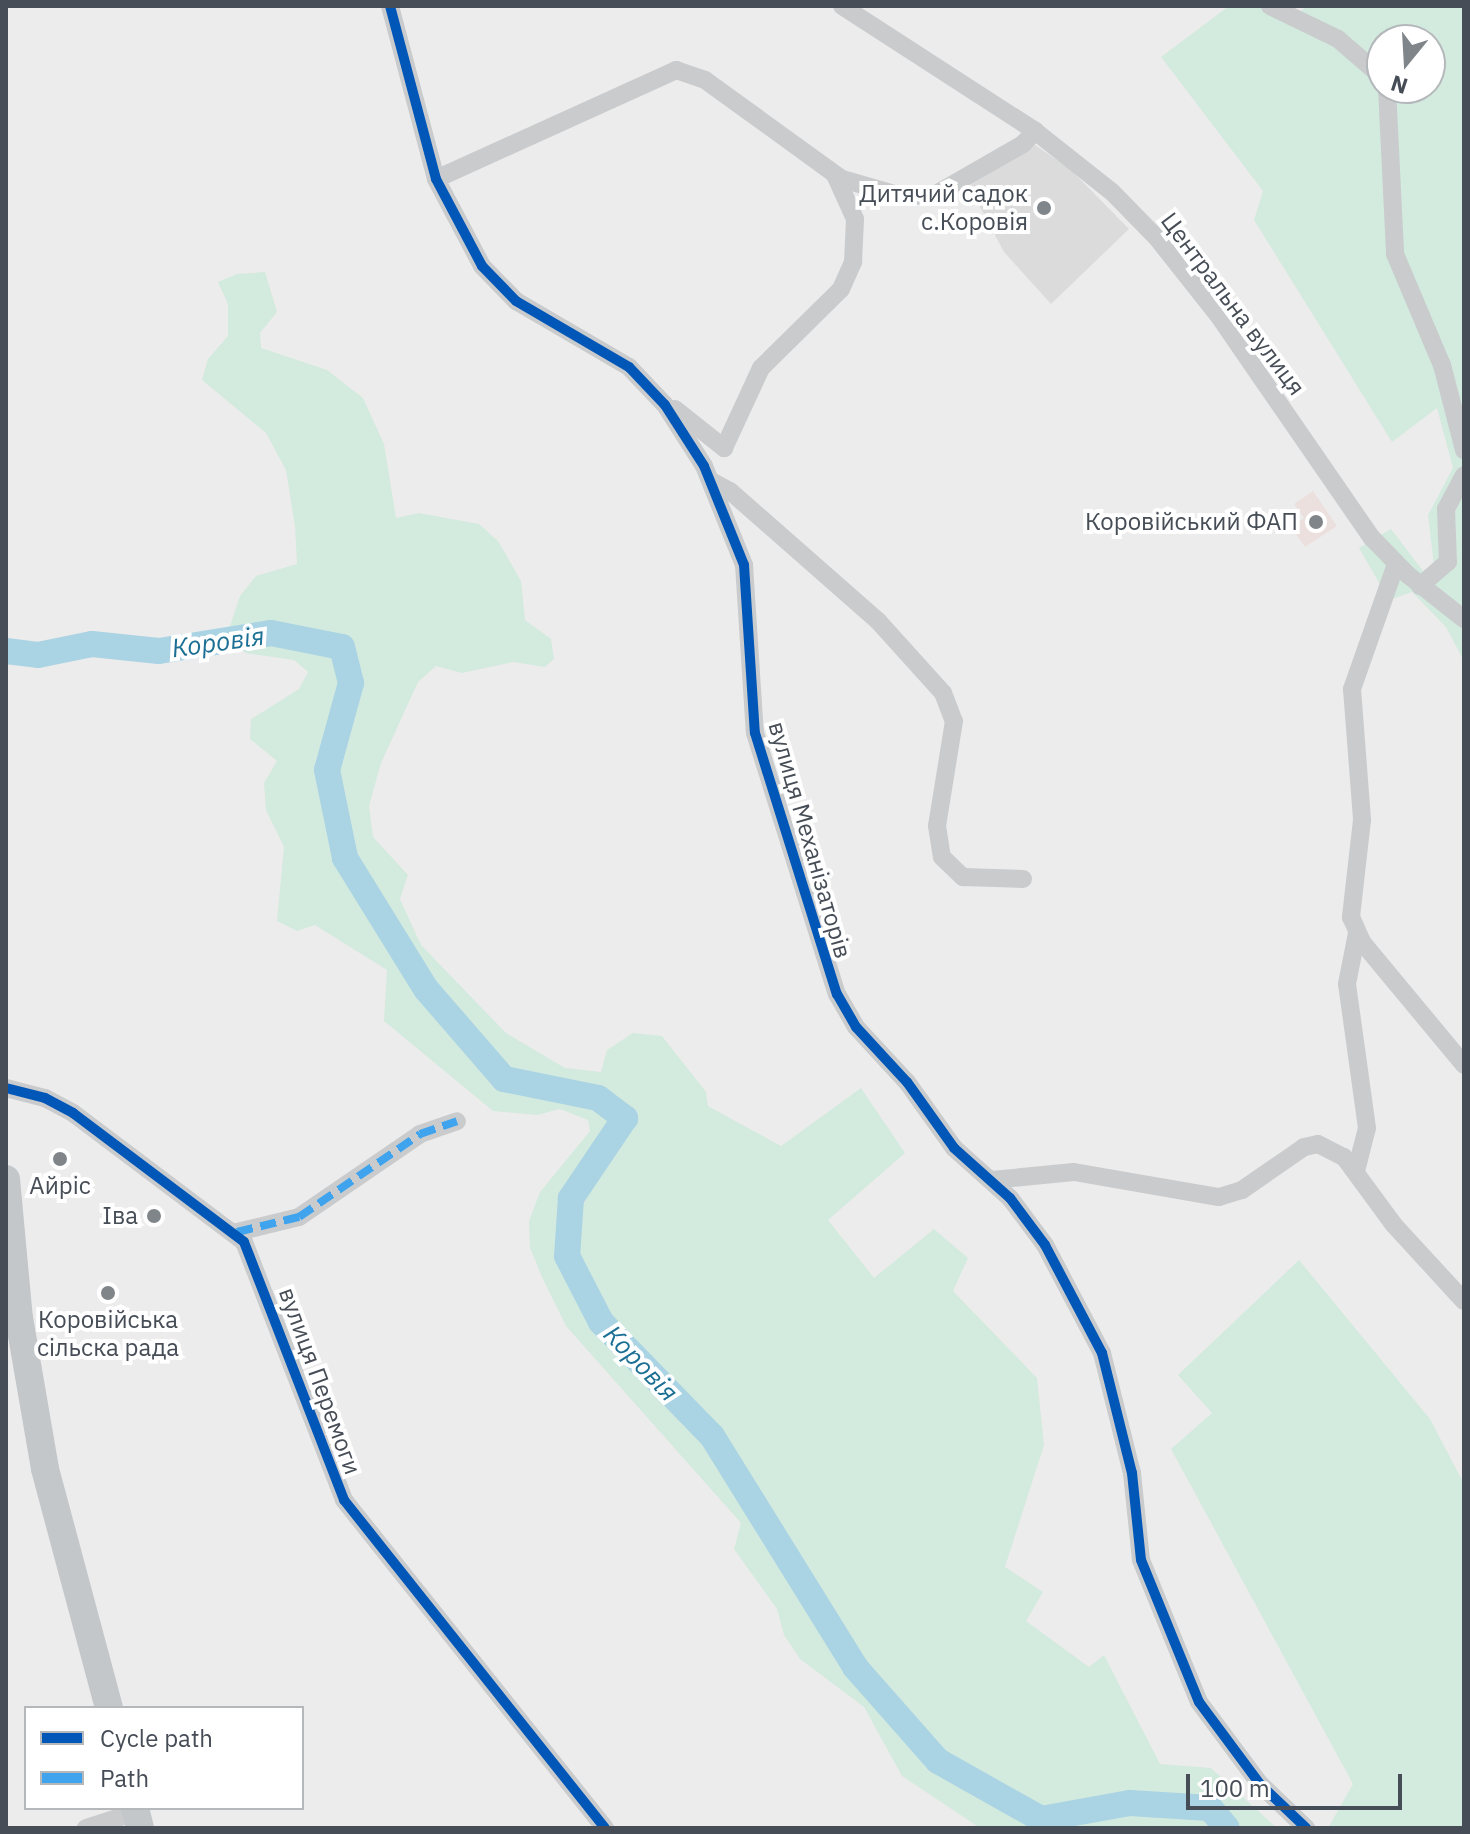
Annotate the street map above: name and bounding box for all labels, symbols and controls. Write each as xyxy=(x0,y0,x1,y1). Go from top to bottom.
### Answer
north arrow xyxy=(1366,24,1446,104)
text: N xyxy=(1387,69,1411,102)
place label: Дитячий садок с.Коровія xyxy=(859,180,1028,236)
marker: Дитячий садок с.Коровія xyxy=(1035,199,1053,217)
street label: Центральна вулиця xyxy=(1155,207,1311,401)
place label: Коровійський ФАП xyxy=(1085,508,1298,536)
marker: Коровійський ФАП xyxy=(1305,511,1327,533)
water label: Коровія xyxy=(170,620,266,664)
street label: вулиця Механізаторів xyxy=(762,718,858,962)
marker: Айріс xyxy=(51,1150,69,1168)
place label: Айріс xyxy=(29,1172,91,1200)
place label: Іва xyxy=(102,1202,138,1230)
marker: Іва xyxy=(145,1207,163,1225)
marker: Коровійська сільска рада xyxy=(99,1284,117,1302)
street label: вулиця Перемоги xyxy=(273,1284,367,1478)
place label: Коровійська сільска рада xyxy=(37,1306,179,1362)
water label: Коровія xyxy=(597,1319,685,1407)
legend xyxy=(24,1706,304,1810)
text: Cycle path xyxy=(100,1722,213,1754)
scale bar xyxy=(1190,1758,1406,1808)
text: Path xyxy=(100,1762,149,1794)
text: 100 m xyxy=(1200,1772,1270,1804)

